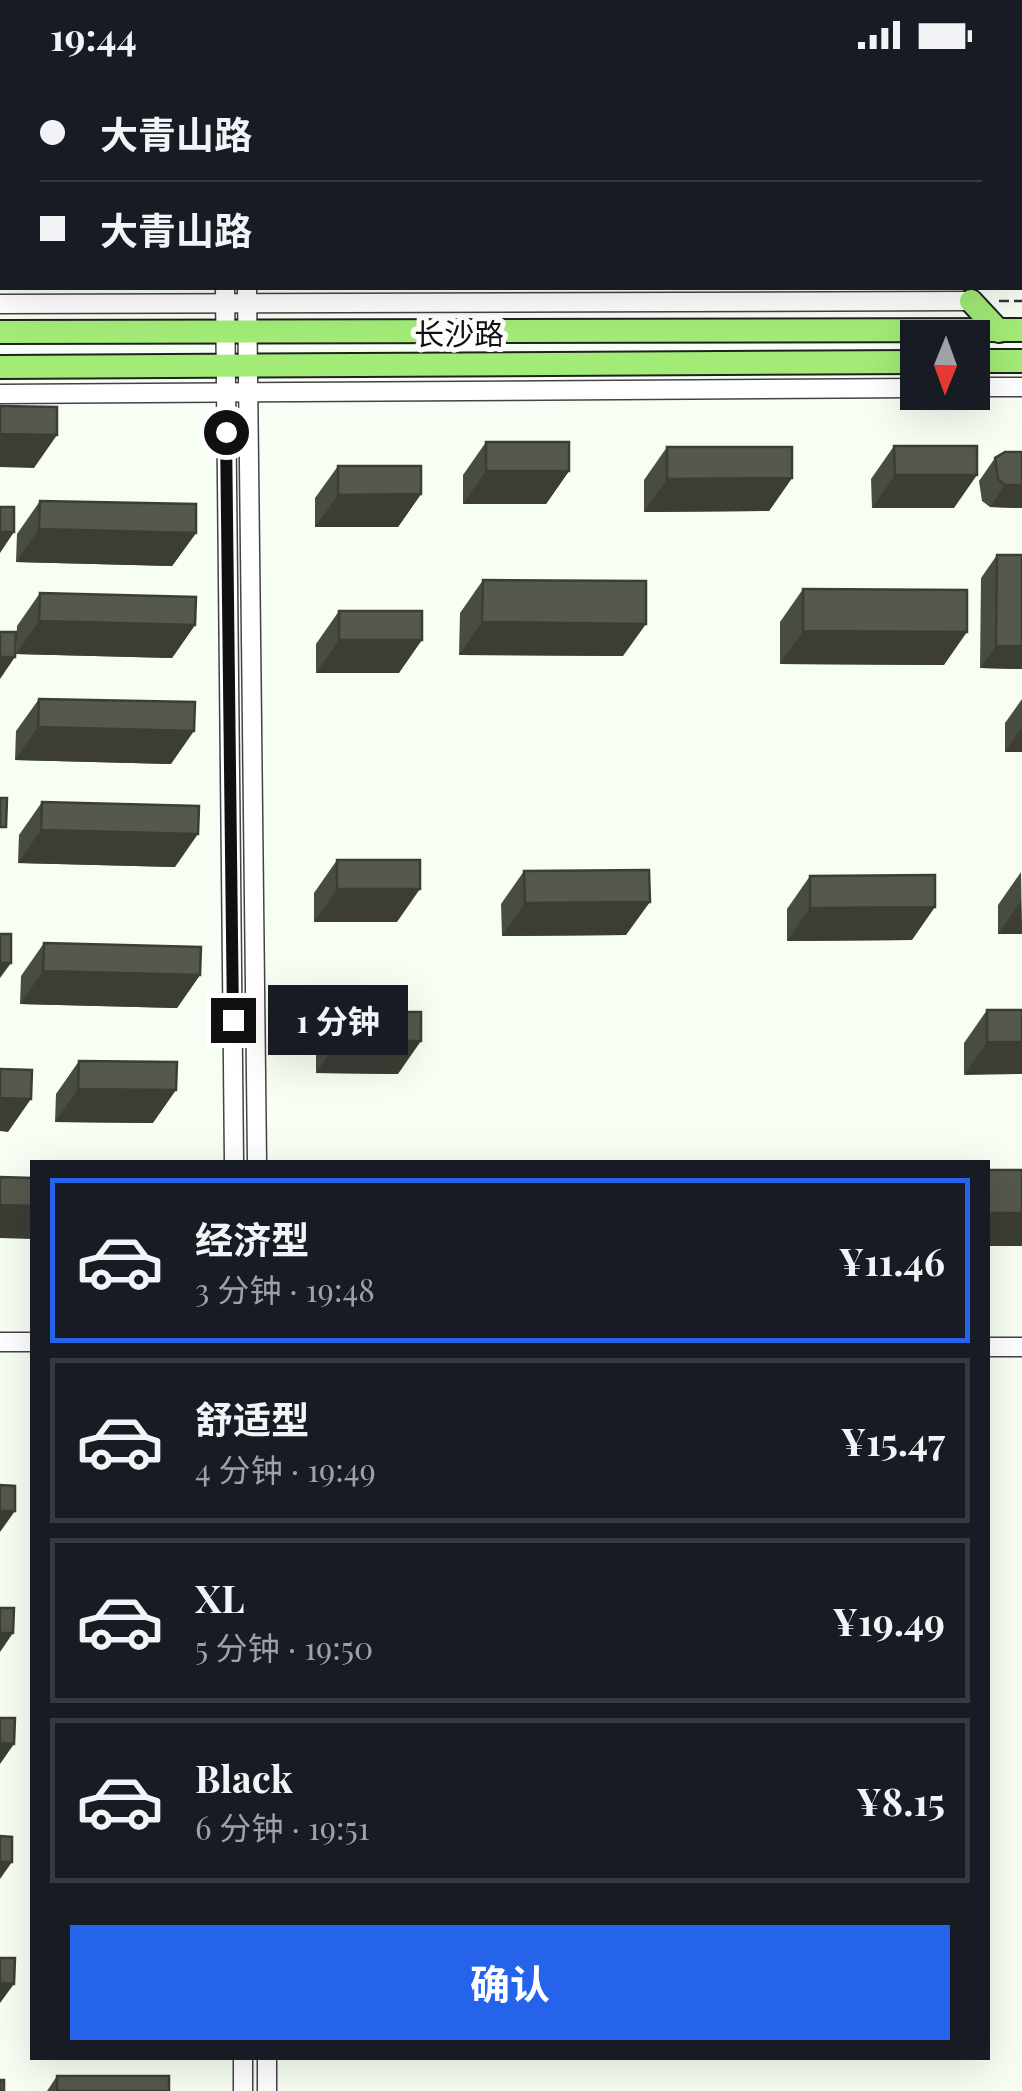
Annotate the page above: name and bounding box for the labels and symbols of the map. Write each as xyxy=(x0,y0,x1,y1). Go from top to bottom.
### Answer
street label: 长沙路 xyxy=(414,313,504,353)
north arrow xyxy=(900,320,990,410)
route start xyxy=(204,410,249,455)
callout: 1 分钟 xyxy=(268,985,408,1055)
route end xyxy=(211,998,256,1043)

